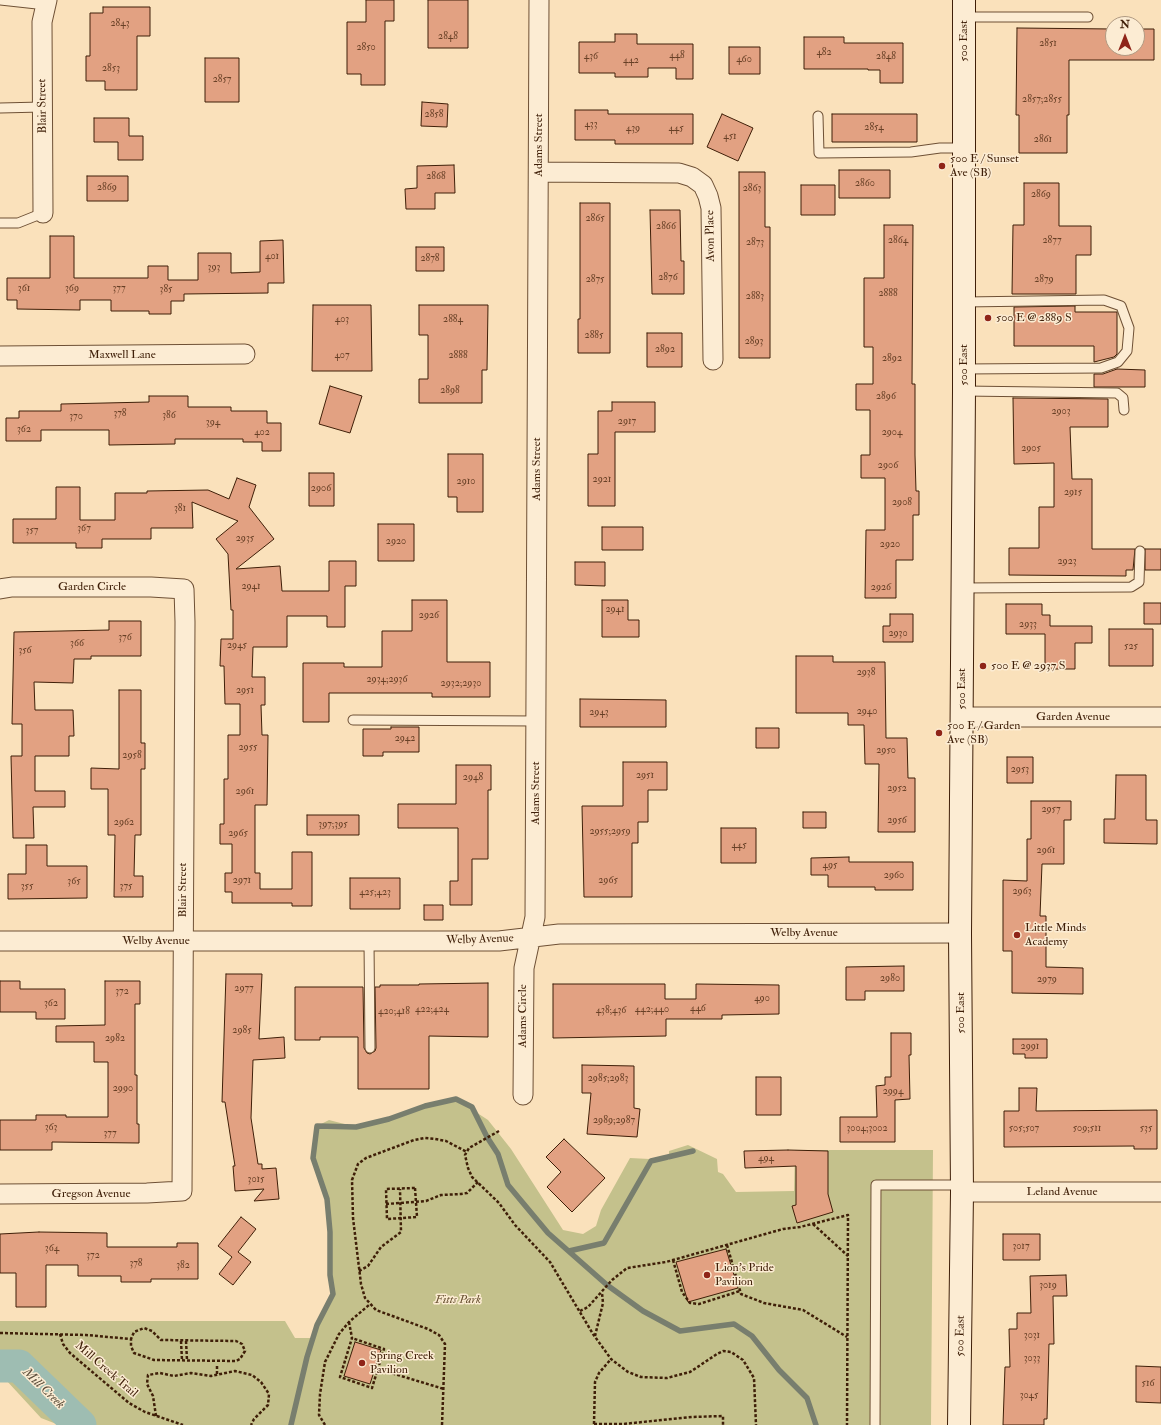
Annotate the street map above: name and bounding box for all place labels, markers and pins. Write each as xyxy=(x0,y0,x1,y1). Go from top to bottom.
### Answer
place label: 500 E / Sunset Ave (SB) xyxy=(950,152,1019,180)
marker: 500 E / Sunset Ave (SB) xyxy=(937,161,947,171)
place label: 500 E @ 2889 S xyxy=(996,311,1072,325)
marker: 500 E @ 2889 S xyxy=(983,313,993,323)
place label: 500 E @ 2937 S xyxy=(991,659,1065,673)
marker: 500 E @ 2937 S xyxy=(978,661,988,671)
place label: 500 E / Garden Ave (SB) xyxy=(947,719,1020,747)
marker: 500 E / Garden Ave (SB) xyxy=(934,728,944,738)
place label: Little Minds Academy xyxy=(1025,921,1086,949)
marker: Little Minds Academy xyxy=(1012,930,1022,940)
place label: Lion's Pride Pavilion xyxy=(715,1261,774,1289)
marker: Lion's Pride Pavilion xyxy=(702,1270,712,1280)
place label: Spring Creek Pavilion xyxy=(370,1349,434,1377)
marker: Spring Creek Pavilion xyxy=(357,1358,367,1368)

